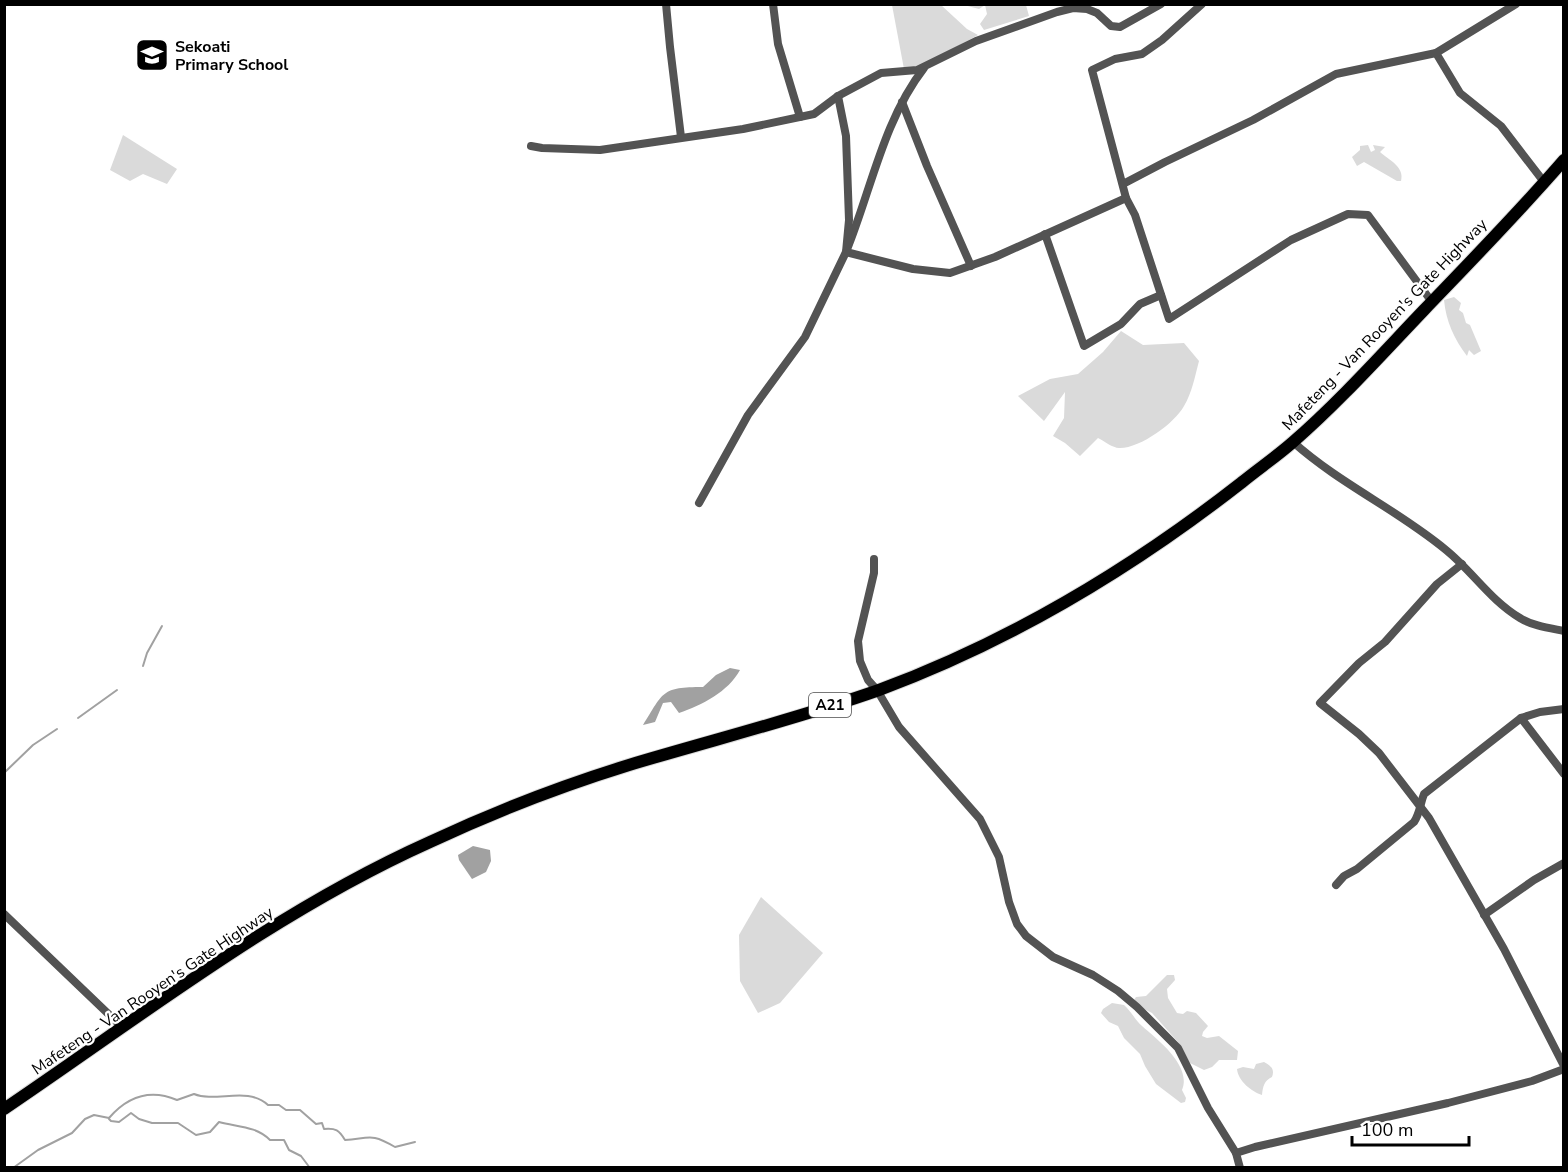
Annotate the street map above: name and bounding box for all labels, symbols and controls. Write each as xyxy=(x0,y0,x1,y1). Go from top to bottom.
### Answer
place label: Sekoati Primary School xyxy=(175,36,288,76)
school or university icon: Sekoati Primary School xyxy=(134,37,170,73)
street label: Mafeteng - Van Rooyen's Gate Highway xyxy=(1277,213,1493,435)
road number: A21 xyxy=(809,693,851,717)
street label: Mafeteng - Van Rooyen's Gate Highway xyxy=(28,901,278,1080)
scale bar xyxy=(1352,1109,1469,1147)
text: 100 m xyxy=(1361,1118,1413,1142)

